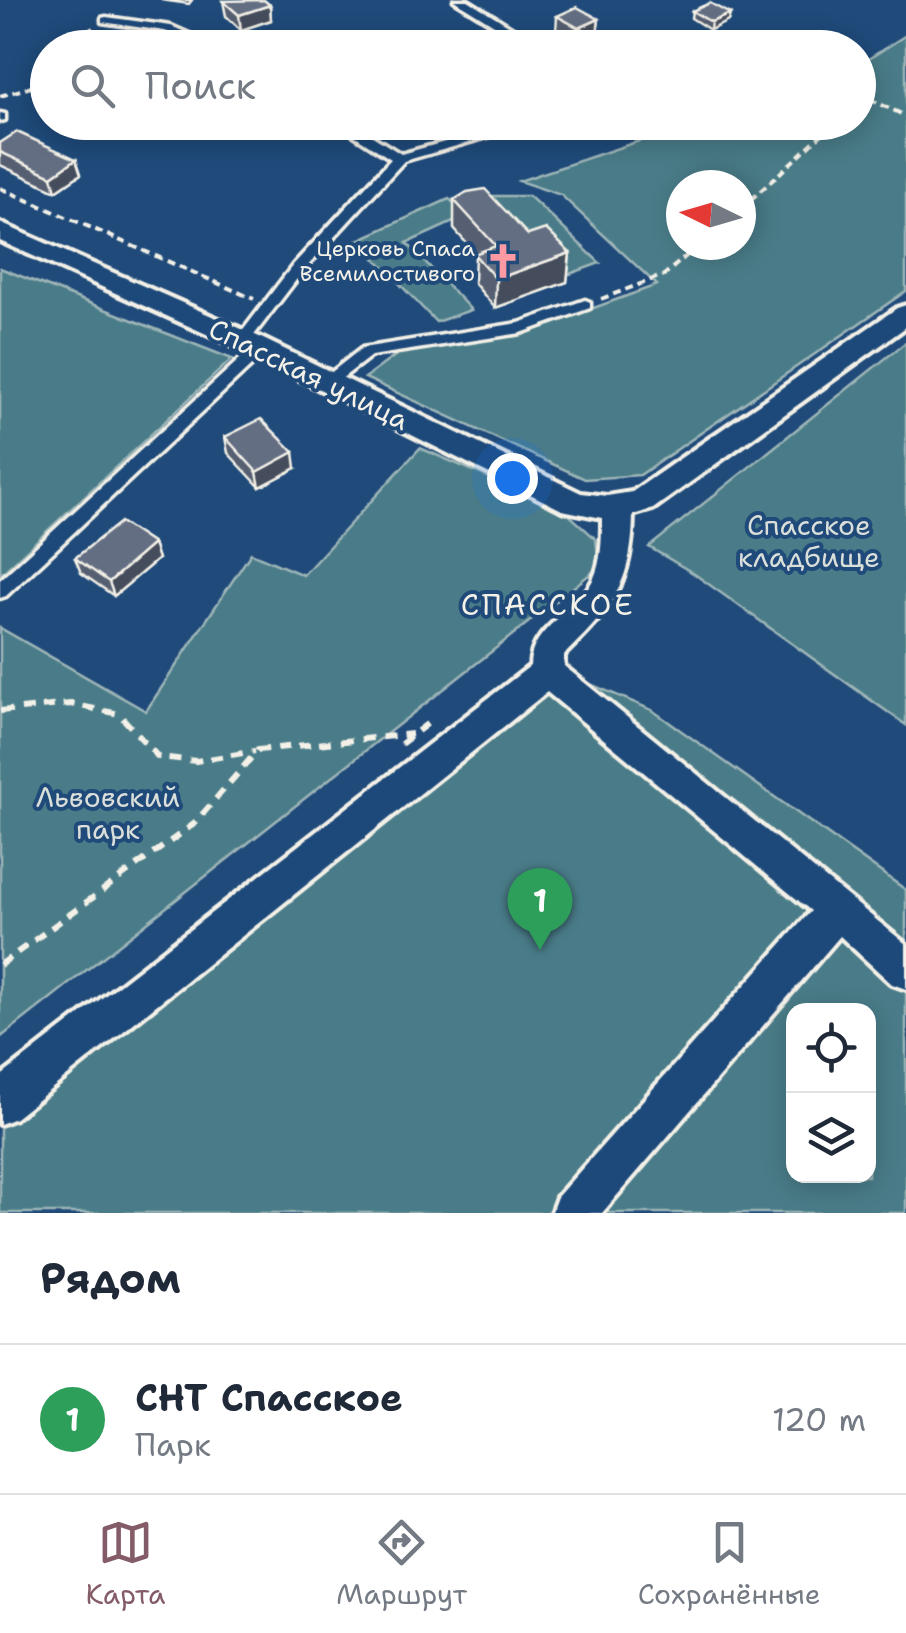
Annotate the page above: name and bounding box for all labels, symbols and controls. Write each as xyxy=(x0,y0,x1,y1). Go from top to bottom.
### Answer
search box xyxy=(30,30,876,140)
icon: search xyxy=(65,58,120,113)
text: Поиск xyxy=(145,60,256,111)
north arrow xyxy=(666,170,756,260)
place label: Церковь Спаса Всемилостивого xyxy=(300,234,475,288)
church icon: Церковь Спаса Всемилостивого xyxy=(484,242,522,280)
street label: Спасская улица xyxy=(203,309,415,439)
your location xyxy=(487,453,538,504)
park label: Спасское кладбище xyxy=(738,506,880,576)
district label: СПАССКОЕ xyxy=(461,584,635,625)
park label: Львовский парк xyxy=(36,778,180,848)
pin: 1 xyxy=(508,868,572,950)
map controls xyxy=(786,1003,876,1183)
button: locate xyxy=(786,1003,876,1093)
button: layers xyxy=(786,1093,876,1183)
text: Рядом xyxy=(40,1250,181,1306)
text: СНТ Спасское xyxy=(135,1372,403,1423)
text: 1 xyxy=(65,1398,80,1441)
text: 120 m xyxy=(772,1398,866,1441)
text: Парк xyxy=(135,1423,211,1466)
tab: Карта xyxy=(85,1515,166,1613)
tab: Маршрут xyxy=(336,1515,467,1613)
tab: Сохранённые xyxy=(638,1515,821,1613)

